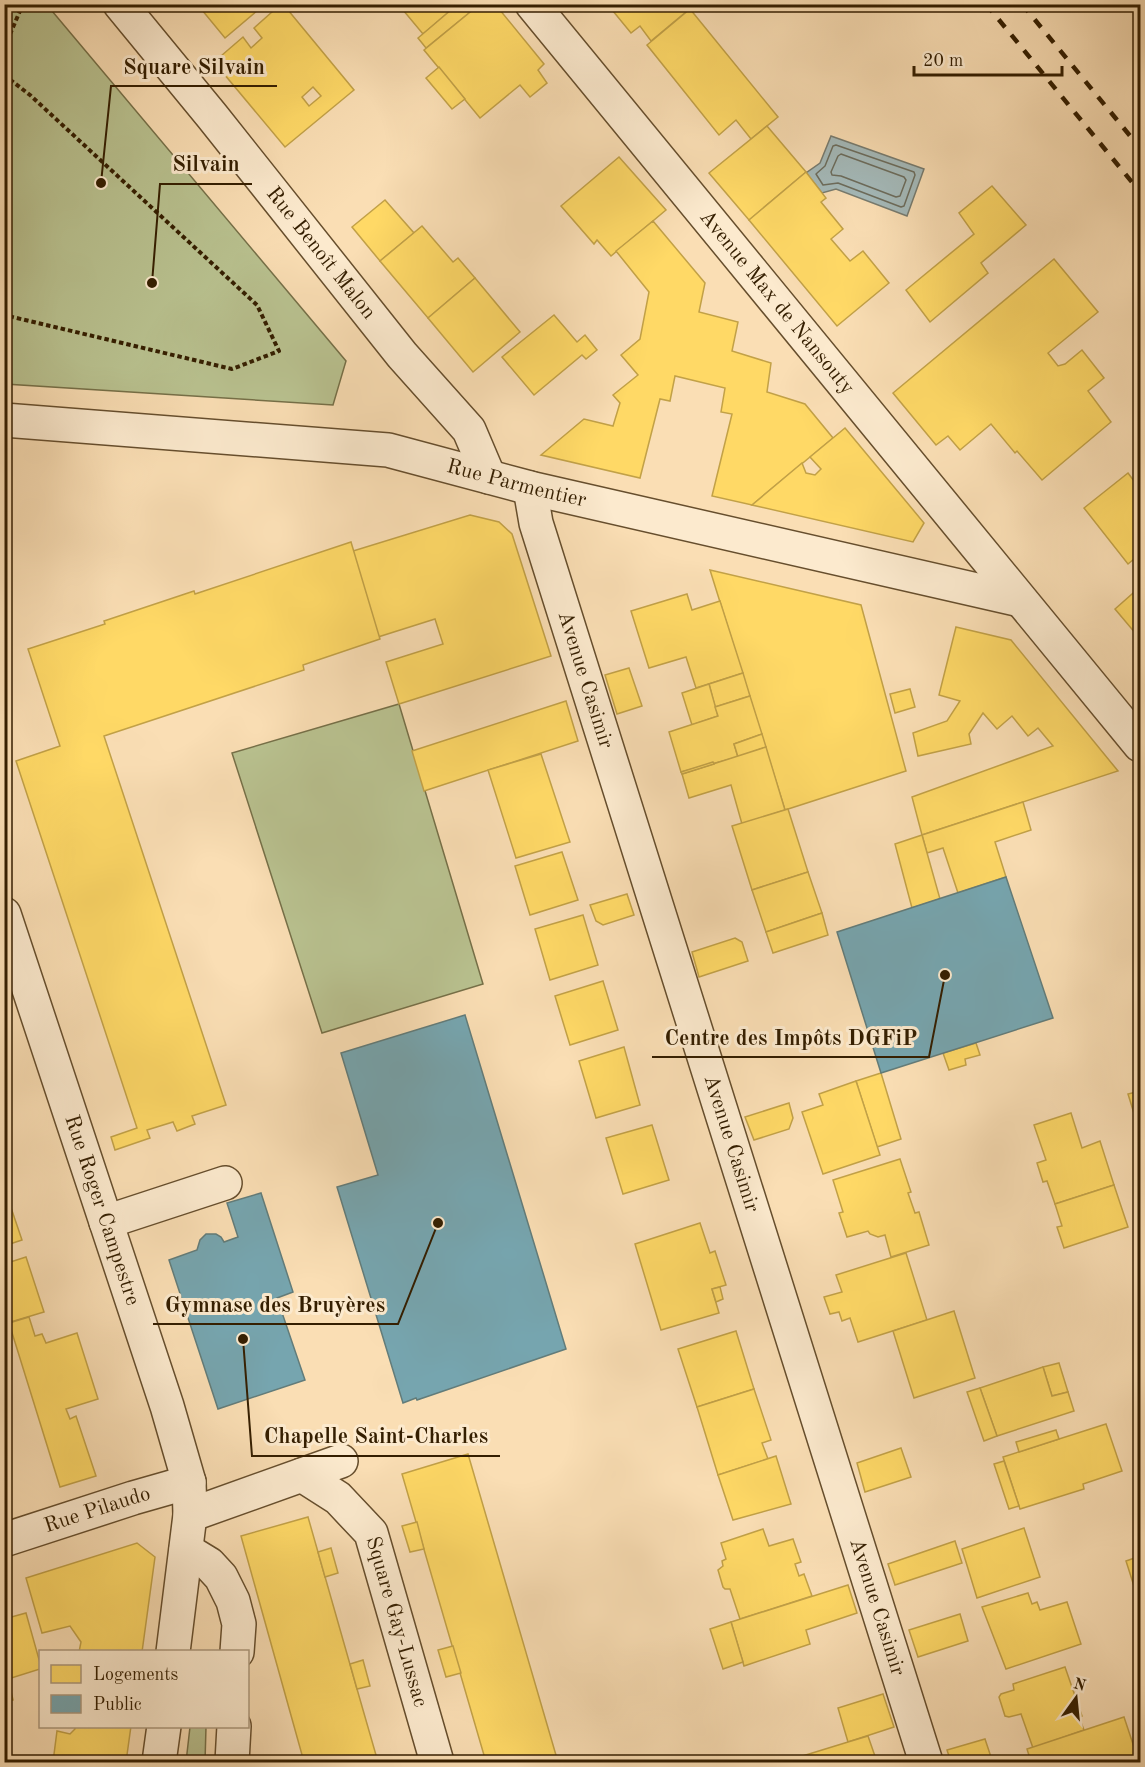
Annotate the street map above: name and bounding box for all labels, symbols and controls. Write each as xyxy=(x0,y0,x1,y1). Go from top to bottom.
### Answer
scale bar xyxy=(914,39,1062,77)
callout: Square Silvain xyxy=(111,46,277,86)
text: 20 m xyxy=(923,52,963,70)
text: Square Silvain xyxy=(123,57,265,79)
callout: Silvain xyxy=(160,144,252,184)
text: Silvain xyxy=(172,154,240,176)
street label: Rue Benoît Malon xyxy=(262,183,380,323)
street label: Avenue Max de Nansouty xyxy=(695,206,858,398)
street label: Rue Parmentier xyxy=(444,456,589,511)
street label: Avenue Casimir xyxy=(554,609,617,752)
callout: Centre des Impôts DGFiP xyxy=(652,1017,929,1057)
text: Centre des Impôts DGFiP xyxy=(665,1028,917,1050)
street label: Avenue Casimir xyxy=(700,1072,763,1215)
street label: Rue Roger Campestre xyxy=(61,1112,143,1308)
callout: Gymnase des Bruyères xyxy=(153,1284,398,1324)
text: Gymnase des Bruyères xyxy=(165,1295,385,1317)
callout: Chapelle Saint-Charles xyxy=(252,1416,500,1456)
text: Chapelle Saint-Charles xyxy=(264,1426,488,1448)
street label: Rue Pilaudo xyxy=(41,1483,153,1537)
street label: Square Gay-Lussac xyxy=(362,1534,431,1709)
street label: Avenue Casimir xyxy=(846,1536,909,1679)
legend xyxy=(39,1650,249,1728)
text: Logements xyxy=(93,1666,179,1684)
north arrow xyxy=(1046,1668,1106,1728)
text: N xyxy=(1071,1676,1088,1695)
text: Public xyxy=(93,1696,142,1714)

